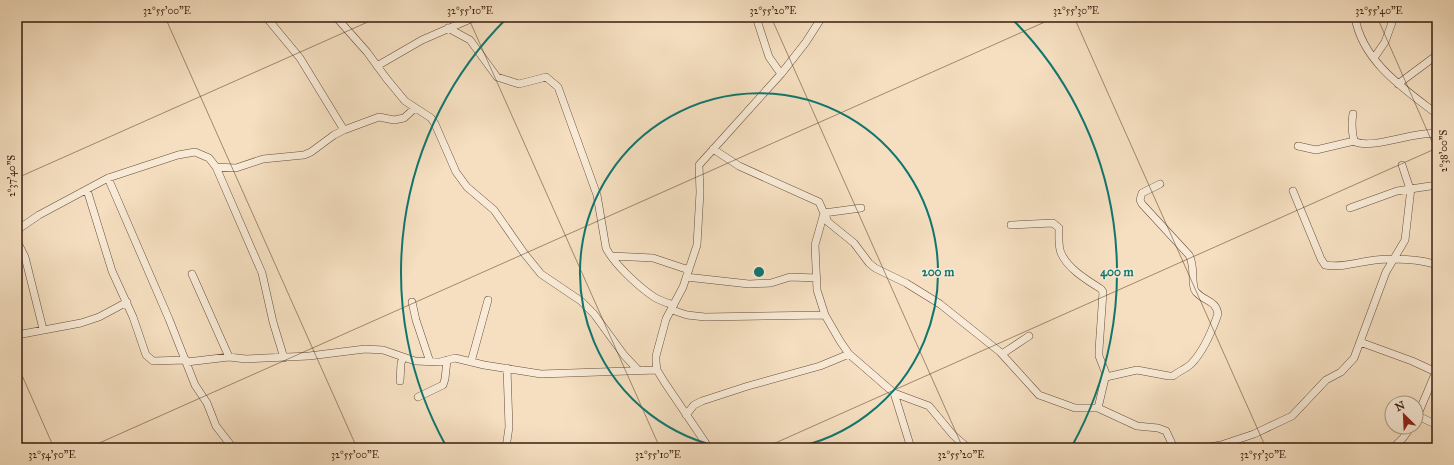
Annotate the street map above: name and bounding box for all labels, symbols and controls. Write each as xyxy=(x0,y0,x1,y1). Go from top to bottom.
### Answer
text: 32°55'00"E xyxy=(143,5,191,17)
text: 32°55'10"E xyxy=(447,5,493,17)
text: 32°55'20"E xyxy=(750,5,796,17)
text: 32°55'30"E xyxy=(1053,5,1099,17)
text: 32°55'40"E xyxy=(1355,5,1403,17)
text: 2°38'00"S xyxy=(1438,130,1450,172)
text: 2°37'40"S xyxy=(6,155,18,197)
centre of rings xyxy=(752,265,766,279)
text: 200 m xyxy=(922,265,955,279)
text: 400 m xyxy=(1100,265,1135,280)
north arrow xyxy=(1384,395,1424,435)
text: N xyxy=(1393,398,1408,414)
text: 32°54'50"E xyxy=(28,449,76,461)
text: 32°55'00"E xyxy=(331,449,379,461)
text: 32°55'10"E xyxy=(635,449,681,461)
text: 32°55'20"E xyxy=(938,449,984,461)
text: 32°55'30"E xyxy=(1240,449,1286,461)

